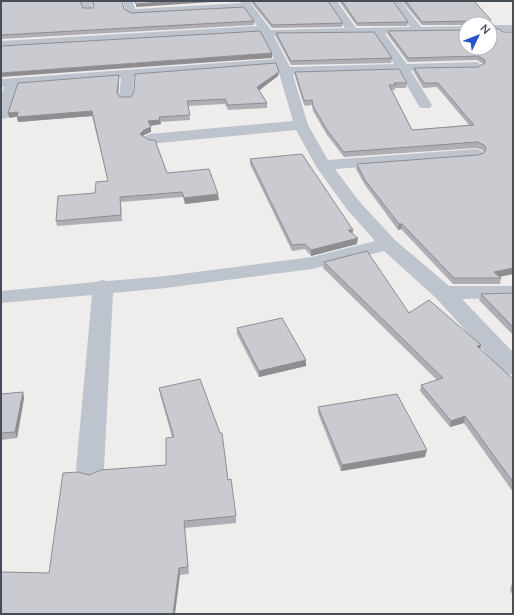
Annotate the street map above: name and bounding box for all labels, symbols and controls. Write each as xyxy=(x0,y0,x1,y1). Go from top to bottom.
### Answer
north arrow xyxy=(458,16,498,56)
text: N xyxy=(478,21,493,36)

